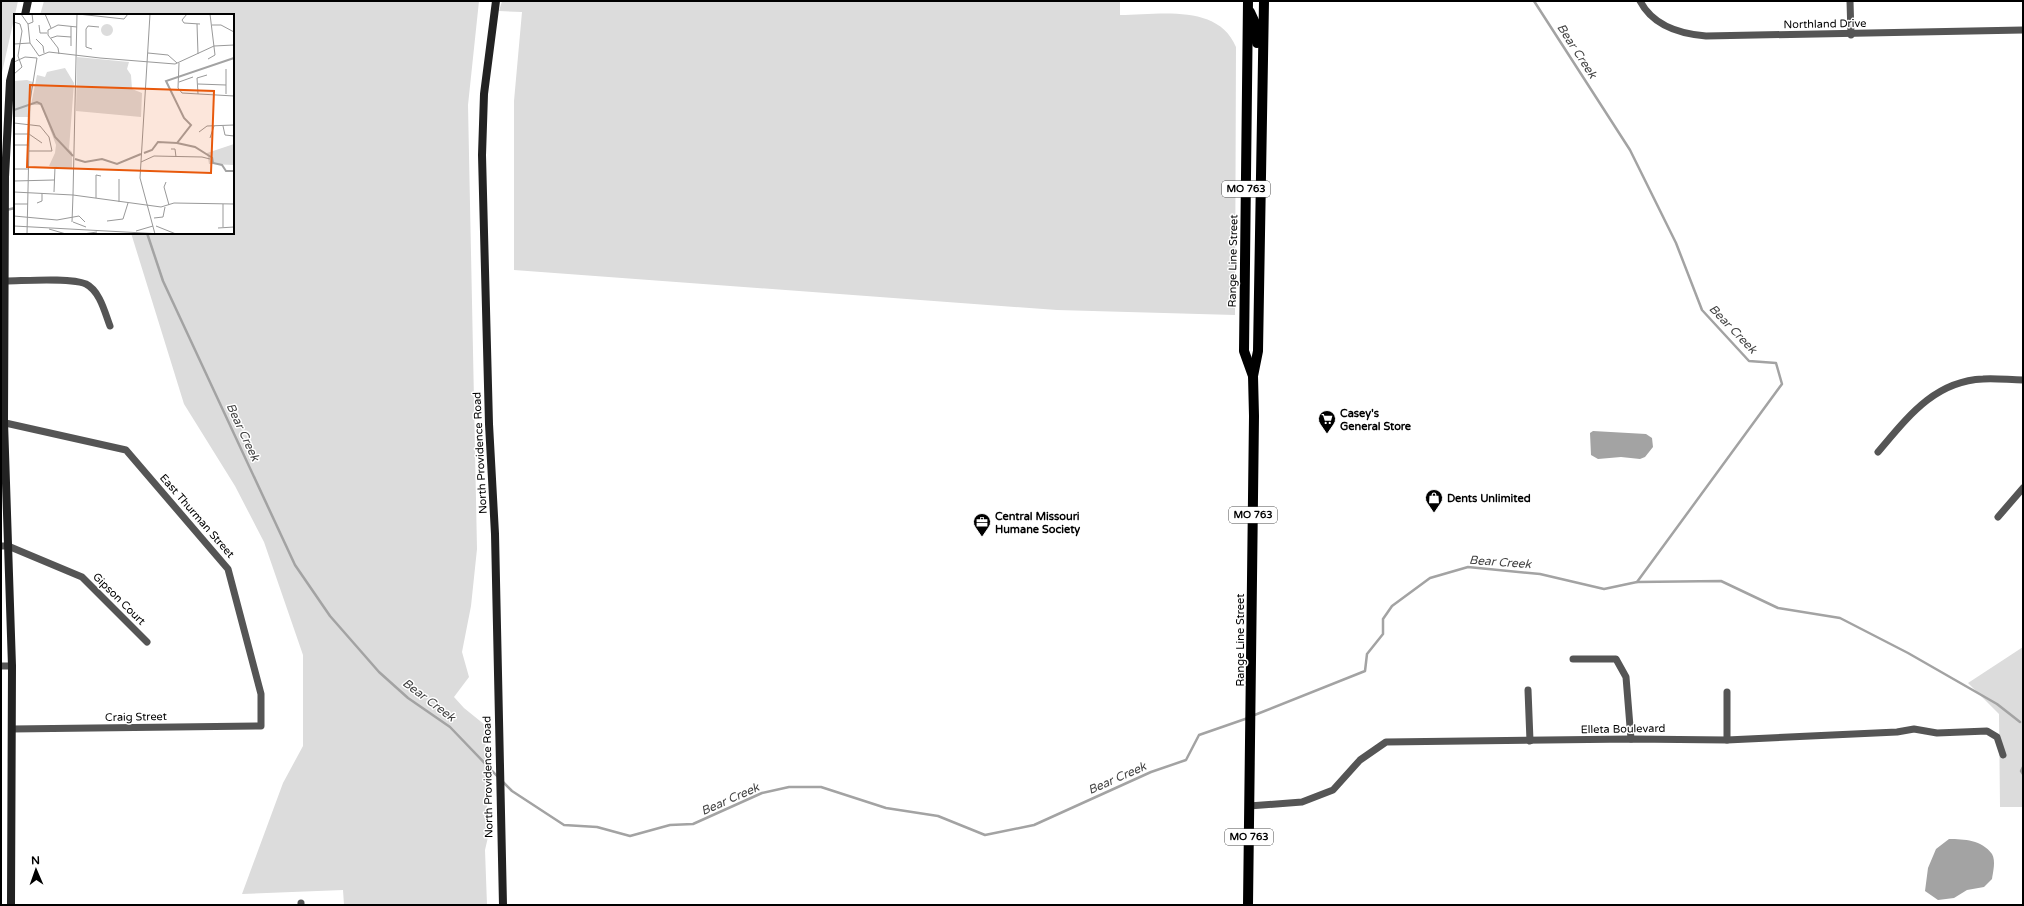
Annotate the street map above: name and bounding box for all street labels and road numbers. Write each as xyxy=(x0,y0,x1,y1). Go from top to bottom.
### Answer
street label: Northland Drive xyxy=(1783,17,1867,31)
road number: MO 763 xyxy=(1222,181,1270,197)
street label: Range Line Street xyxy=(1226,214,1240,308)
street label: North Providence Road xyxy=(470,392,490,514)
street label: East Thurman Street xyxy=(157,471,237,561)
road number: MO 763 xyxy=(1229,507,1277,523)
street label: Gipson Court xyxy=(90,570,148,628)
street label: Range Line Street xyxy=(1234,593,1247,687)
street label: Craig Street xyxy=(105,710,167,724)
street label: North Providence Road xyxy=(480,716,496,838)
street label: Elleta Boulevard xyxy=(1581,722,1666,736)
road number: MO 763 xyxy=(1225,829,1273,845)

